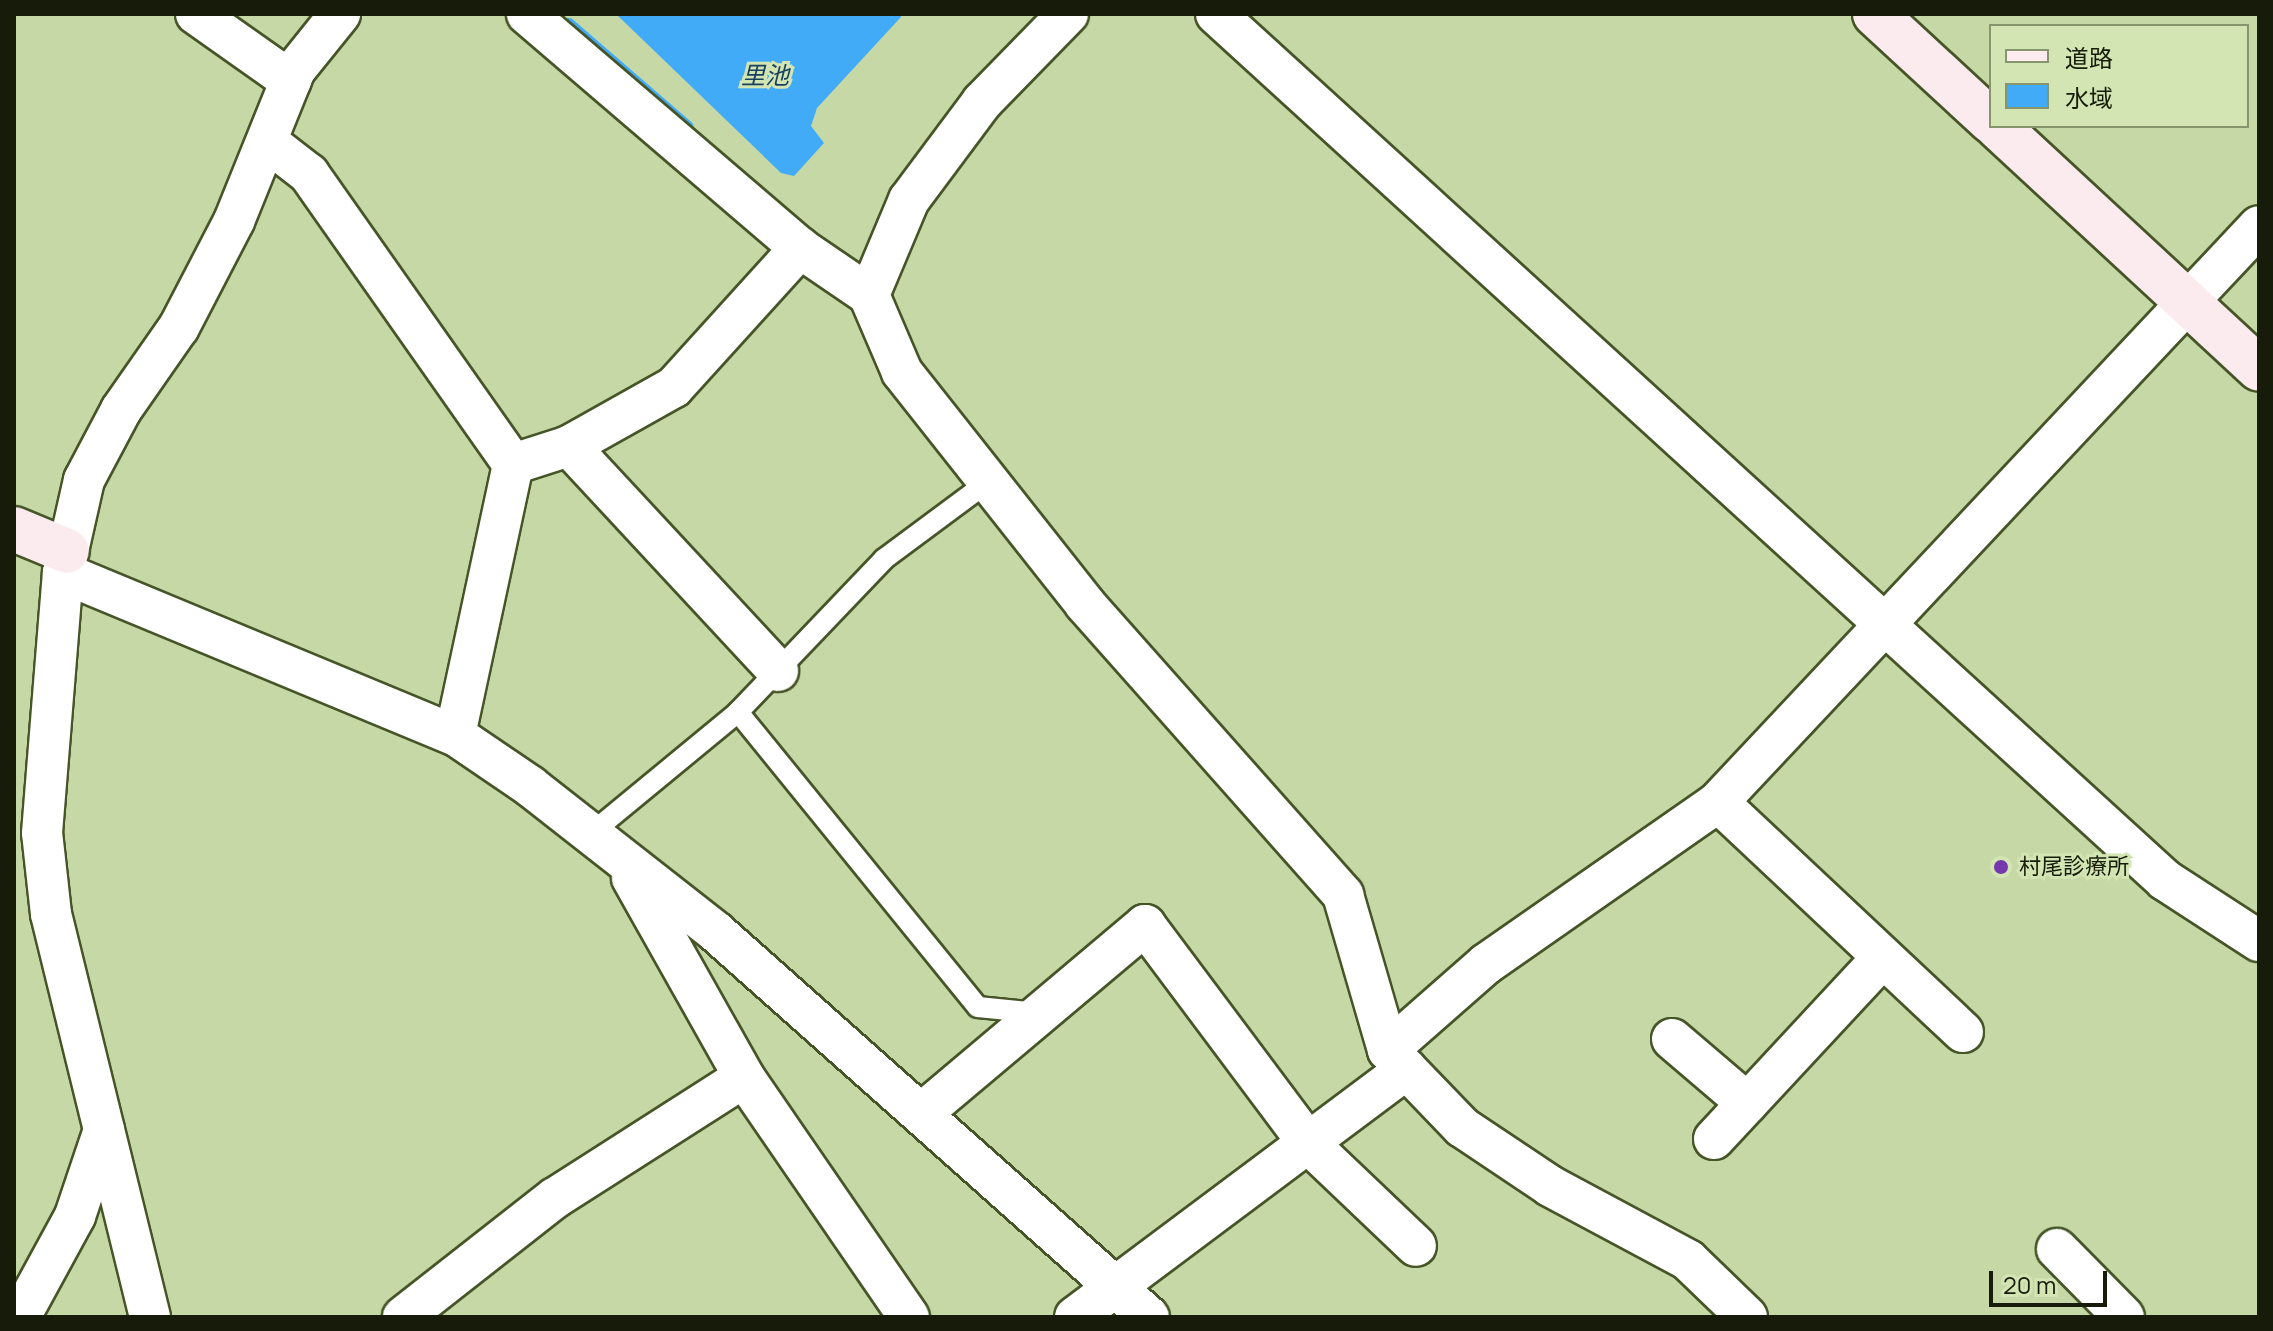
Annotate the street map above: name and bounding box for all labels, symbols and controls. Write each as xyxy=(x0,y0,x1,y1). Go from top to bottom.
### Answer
legend xyxy=(1989,24,2249,128)
text: 道路 xyxy=(2065,41,2113,74)
water label: 里池 xyxy=(741,61,789,89)
text: 水域 xyxy=(2065,81,2113,114)
place label: 村尾診療所 xyxy=(2019,854,2129,880)
marker: 村尾診療所 xyxy=(1990,856,2012,878)
scale bar xyxy=(1993,1255,2111,1305)
text: 20 m xyxy=(2003,1268,2056,1301)

